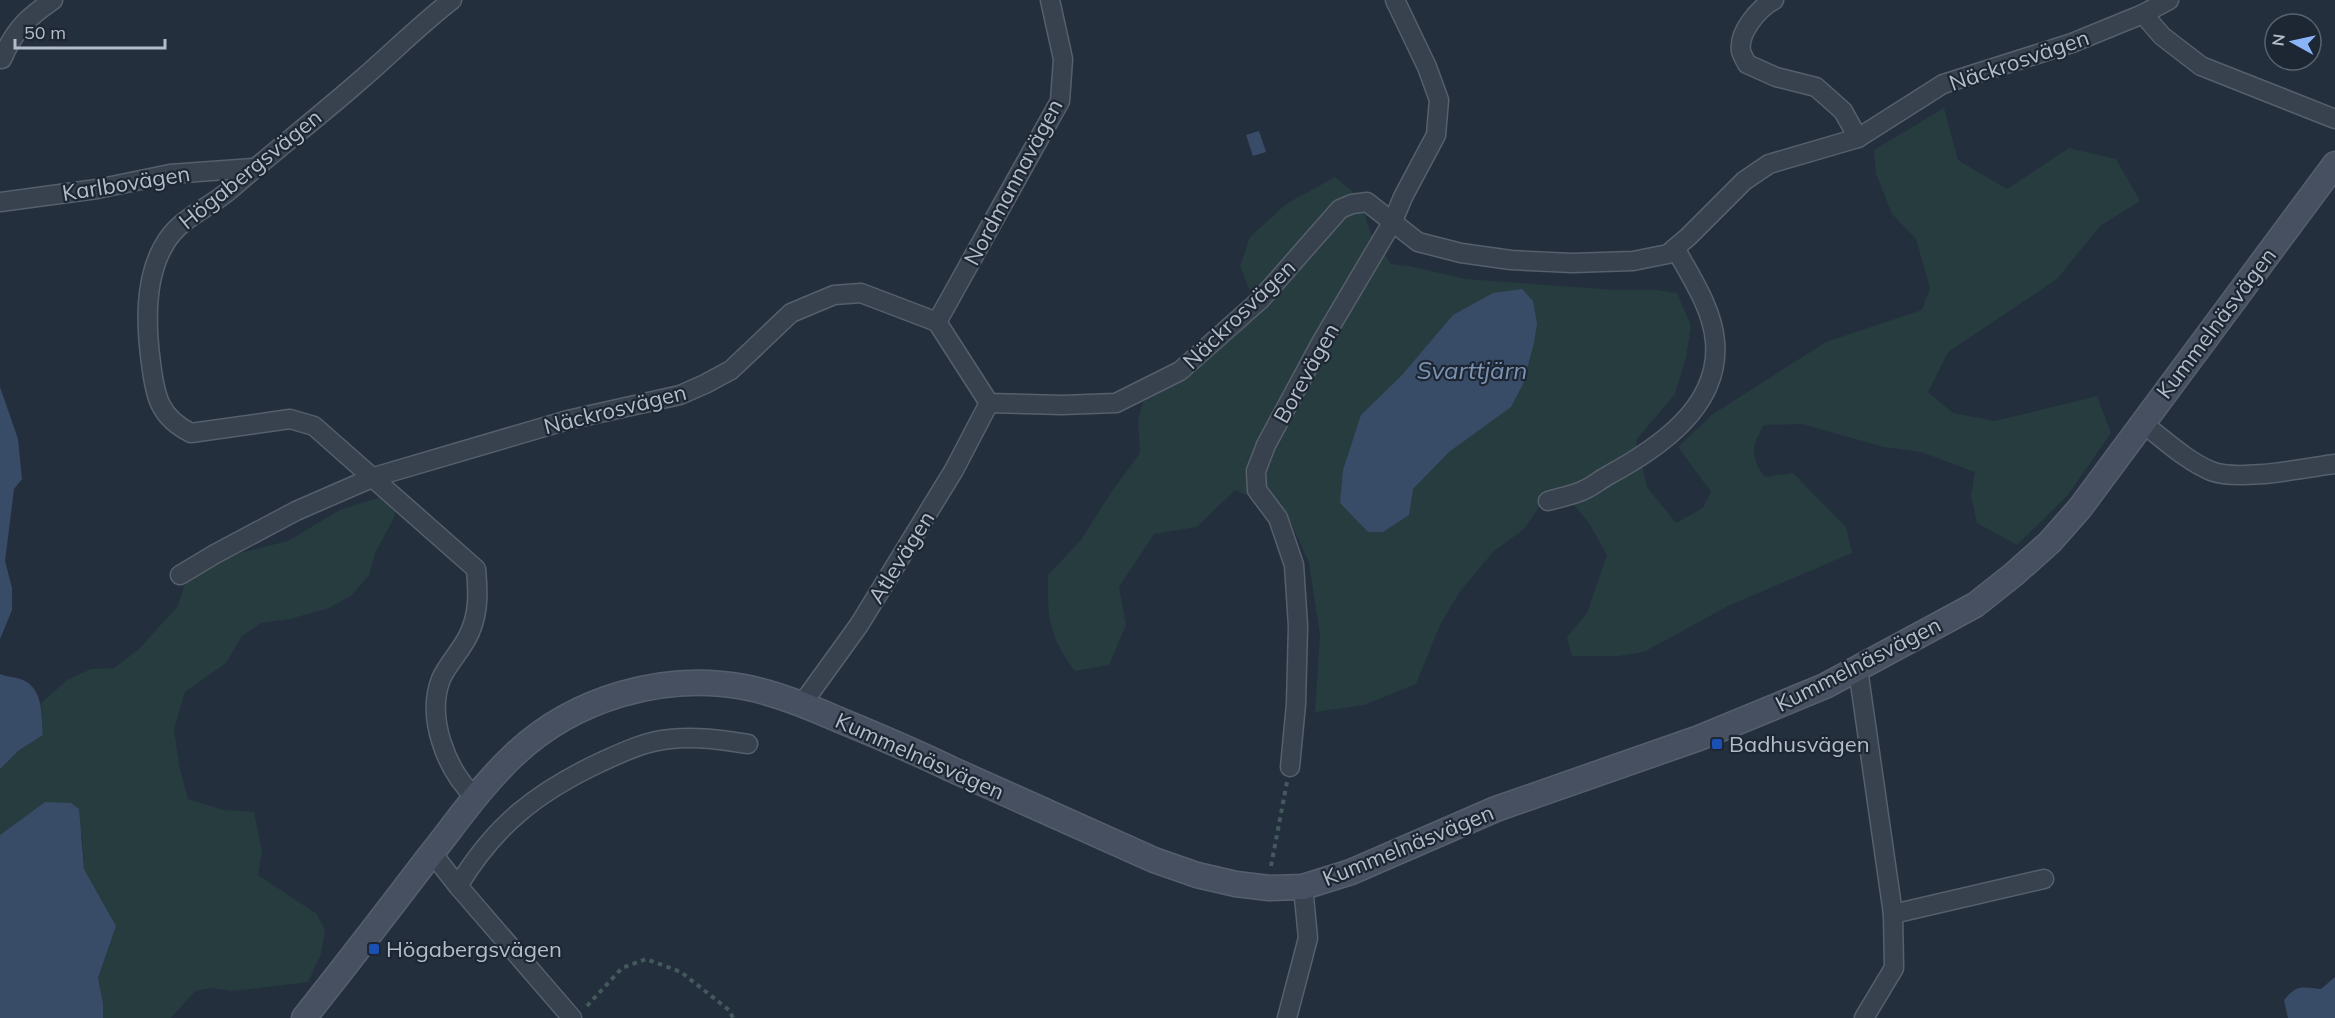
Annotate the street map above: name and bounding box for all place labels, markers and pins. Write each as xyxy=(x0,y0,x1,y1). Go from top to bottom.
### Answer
place label: Badhusvägen xyxy=(1729,730,1870,758)
marker: Badhusvägen xyxy=(1710,737,1724,751)
place label: Högabergsvägen xyxy=(386,935,562,963)
marker: Högabergsvägen xyxy=(367,942,381,956)

